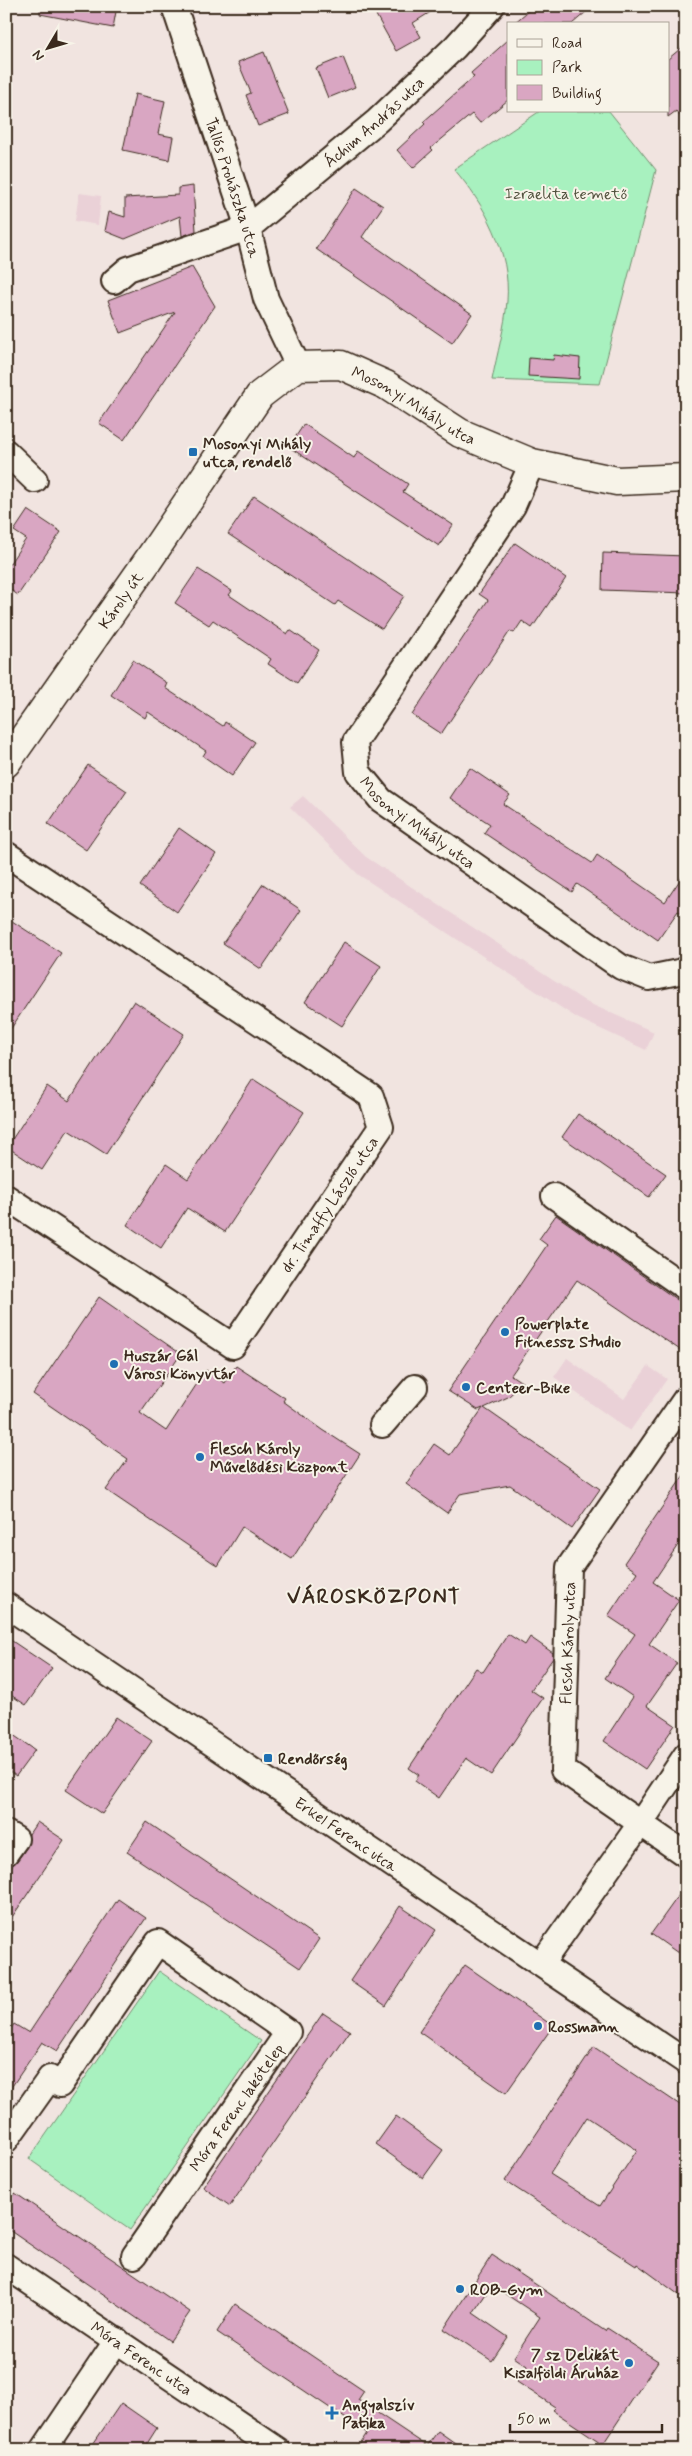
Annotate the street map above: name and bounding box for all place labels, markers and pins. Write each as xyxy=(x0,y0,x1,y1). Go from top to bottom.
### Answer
place label: Mosonyi Mihály utca, rendelő xyxy=(203,434,311,473)
marker: Mosonyi Mihály utca, rendelő xyxy=(187,446,199,458)
place label: Powerplate Fitnessz Studio xyxy=(515,1314,622,1353)
marker: Powerplate Fitnessz Studio xyxy=(499,1326,511,1338)
place label: Huszár Gál Városi Könyvtár xyxy=(124,1346,235,1385)
marker: Huszár Gál Városi Könyvtár xyxy=(108,1358,120,1370)
place label: Centeer-Bike xyxy=(476,1378,570,1399)
marker: Centeer-Bike xyxy=(460,1381,472,1393)
place label: Flesch Károly Művelődési Központ xyxy=(210,1439,348,1478)
marker: Flesch Károly Művelődési Központ xyxy=(194,1451,206,1463)
place label: Rendőrség xyxy=(278,1749,347,1771)
marker: Rendőrség xyxy=(262,1752,274,1764)
place label: Rossmann xyxy=(548,2017,620,2038)
marker: Rossmann xyxy=(532,2020,544,2032)
place label: ROB-Gym xyxy=(470,2280,543,2301)
marker: ROB-Gym xyxy=(454,2283,466,2295)
place label: 7 sz Delikát Kisalföldi Áruház xyxy=(504,2345,620,2384)
marker: 7 sz Delikát Kisalföldi Áruház xyxy=(623,2357,635,2369)
place label: Angyalszív Patika xyxy=(342,2395,415,2434)
marker: Angyalszív Patika xyxy=(326,2407,338,2419)

